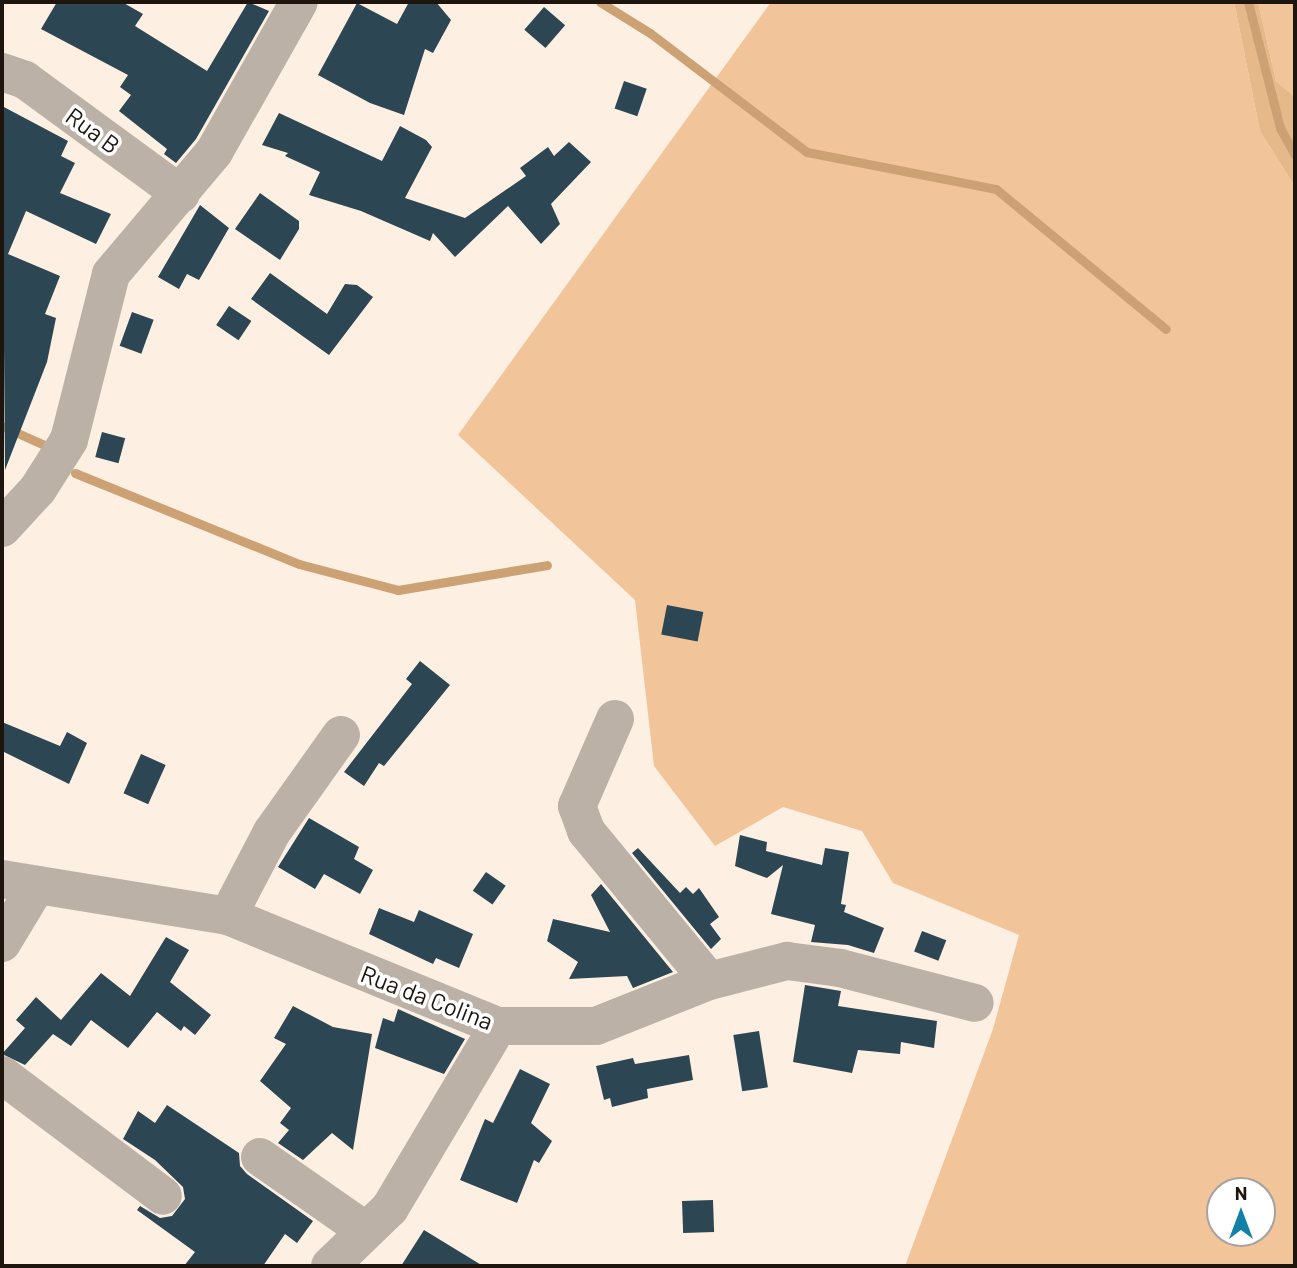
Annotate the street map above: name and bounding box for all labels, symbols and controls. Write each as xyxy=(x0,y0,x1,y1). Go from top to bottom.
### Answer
street label: Rua B xyxy=(60,101,126,159)
street label: Rua da Colina xyxy=(357,959,497,1035)
north arrow xyxy=(1206,1177,1276,1247)
text: N xyxy=(1235,1181,1247,1204)

